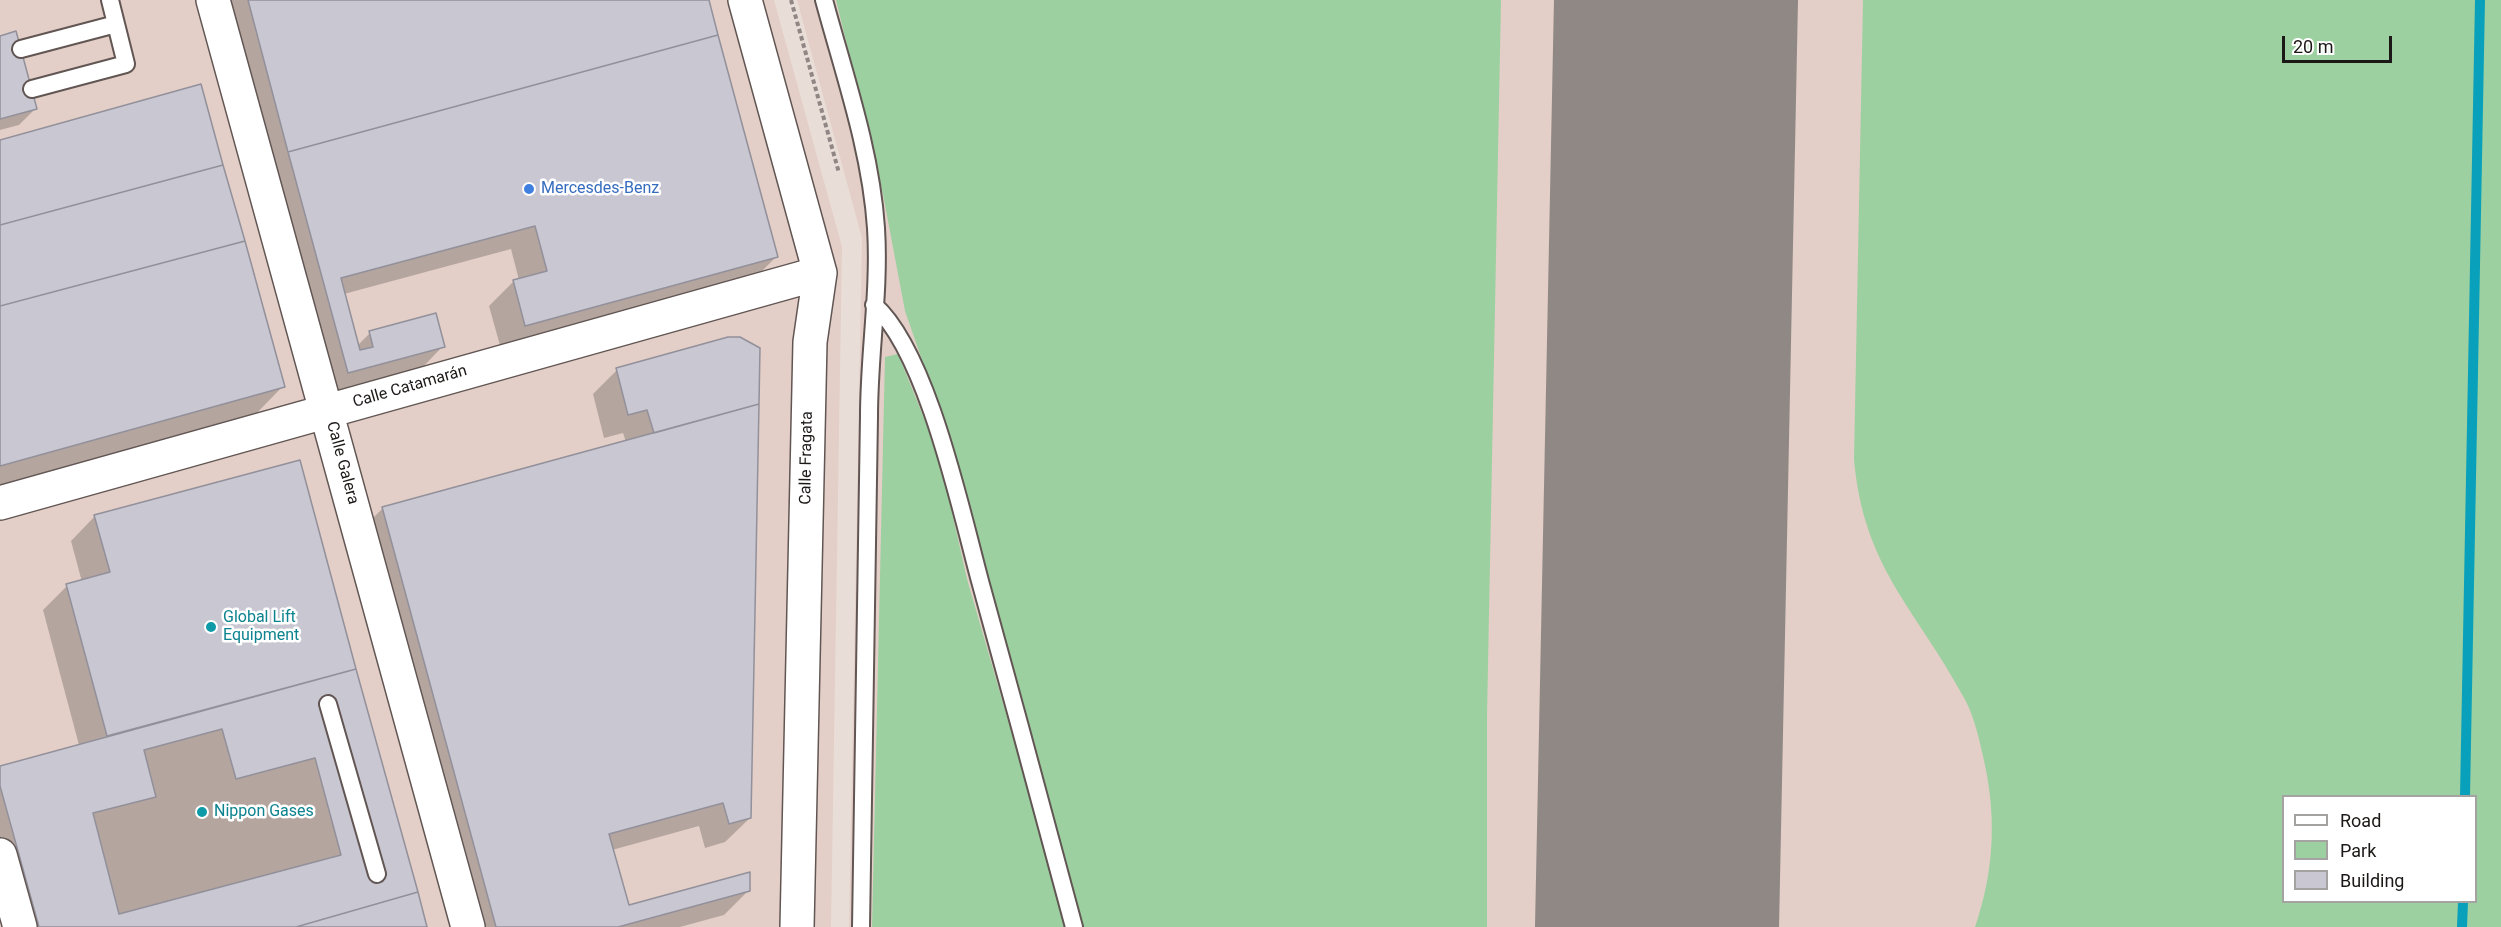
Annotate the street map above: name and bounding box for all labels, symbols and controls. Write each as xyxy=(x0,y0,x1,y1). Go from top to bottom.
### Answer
scale bar xyxy=(2285,24,2394,62)
text: 20 m xyxy=(2293,36,2333,57)
place label: Mercesdes-Benz xyxy=(541,179,659,199)
marker: Mercesdes-Benz xyxy=(522,182,536,196)
street label: Calle Catamarán xyxy=(351,362,469,412)
street label: Calle Fragata xyxy=(797,411,817,505)
street label: Calle Galera xyxy=(322,419,362,507)
place label: Global Lift Equipment xyxy=(223,608,299,646)
marker: Global Lift Equipment xyxy=(204,620,218,634)
legend xyxy=(2282,795,2477,903)
place label: Nippon Gases xyxy=(214,802,314,822)
marker: Nippon Gases xyxy=(195,805,209,819)
text: Road xyxy=(2340,810,2381,831)
text: Park xyxy=(2340,840,2376,861)
text: Building xyxy=(2340,870,2404,891)

